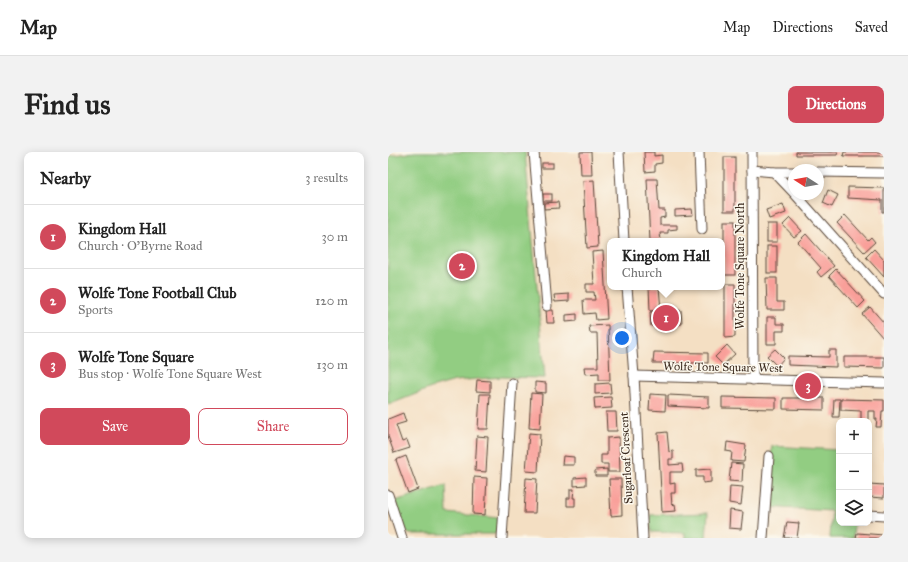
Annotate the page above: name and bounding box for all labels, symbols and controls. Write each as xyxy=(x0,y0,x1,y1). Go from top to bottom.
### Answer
text: Map xyxy=(20,16,57,39)
text: Map xyxy=(723,19,750,36)
text: Directions xyxy=(772,19,833,36)
text: Saved xyxy=(855,19,888,36)
button: Directions xyxy=(788,86,884,123)
text: Find us xyxy=(24,87,110,122)
north arrow xyxy=(788,164,824,200)
text: Nearby xyxy=(40,168,91,189)
text: 3 results xyxy=(305,170,348,186)
street label: Wolfe Tone Square North xyxy=(733,202,748,329)
text: Kingdom Hall xyxy=(78,220,166,238)
text: 1 xyxy=(50,229,56,245)
text: 30 m xyxy=(322,229,348,245)
text: Church · O'Byrne Road xyxy=(78,238,203,254)
popup xyxy=(607,238,725,290)
text: Kingdom Hall xyxy=(622,247,710,265)
pin: 2 xyxy=(449,251,475,281)
text: Church xyxy=(622,265,662,281)
text: Wolfe Tone Football Club xyxy=(78,284,237,302)
text: 2 xyxy=(50,293,56,309)
text: 120 m xyxy=(315,293,348,309)
text: Sports xyxy=(78,302,113,318)
pin: 1 xyxy=(653,303,679,333)
your location xyxy=(612,328,632,348)
text: Wolfe Tone Square xyxy=(78,348,194,366)
text: 3 xyxy=(50,357,56,373)
text: 130 m xyxy=(316,357,348,373)
street label: Wolfe Tone Square West xyxy=(663,359,784,376)
text: Bus stop · Wolfe Tone Square West xyxy=(78,366,262,382)
pin: 3 xyxy=(795,371,821,401)
button: Save xyxy=(40,408,190,445)
button: Share xyxy=(198,408,348,445)
street label: Sugarloaf Crescent xyxy=(617,411,636,504)
map controls xyxy=(836,418,872,526)
button: + xyxy=(836,418,872,454)
button: − xyxy=(836,454,872,490)
button: layers xyxy=(836,490,872,526)

